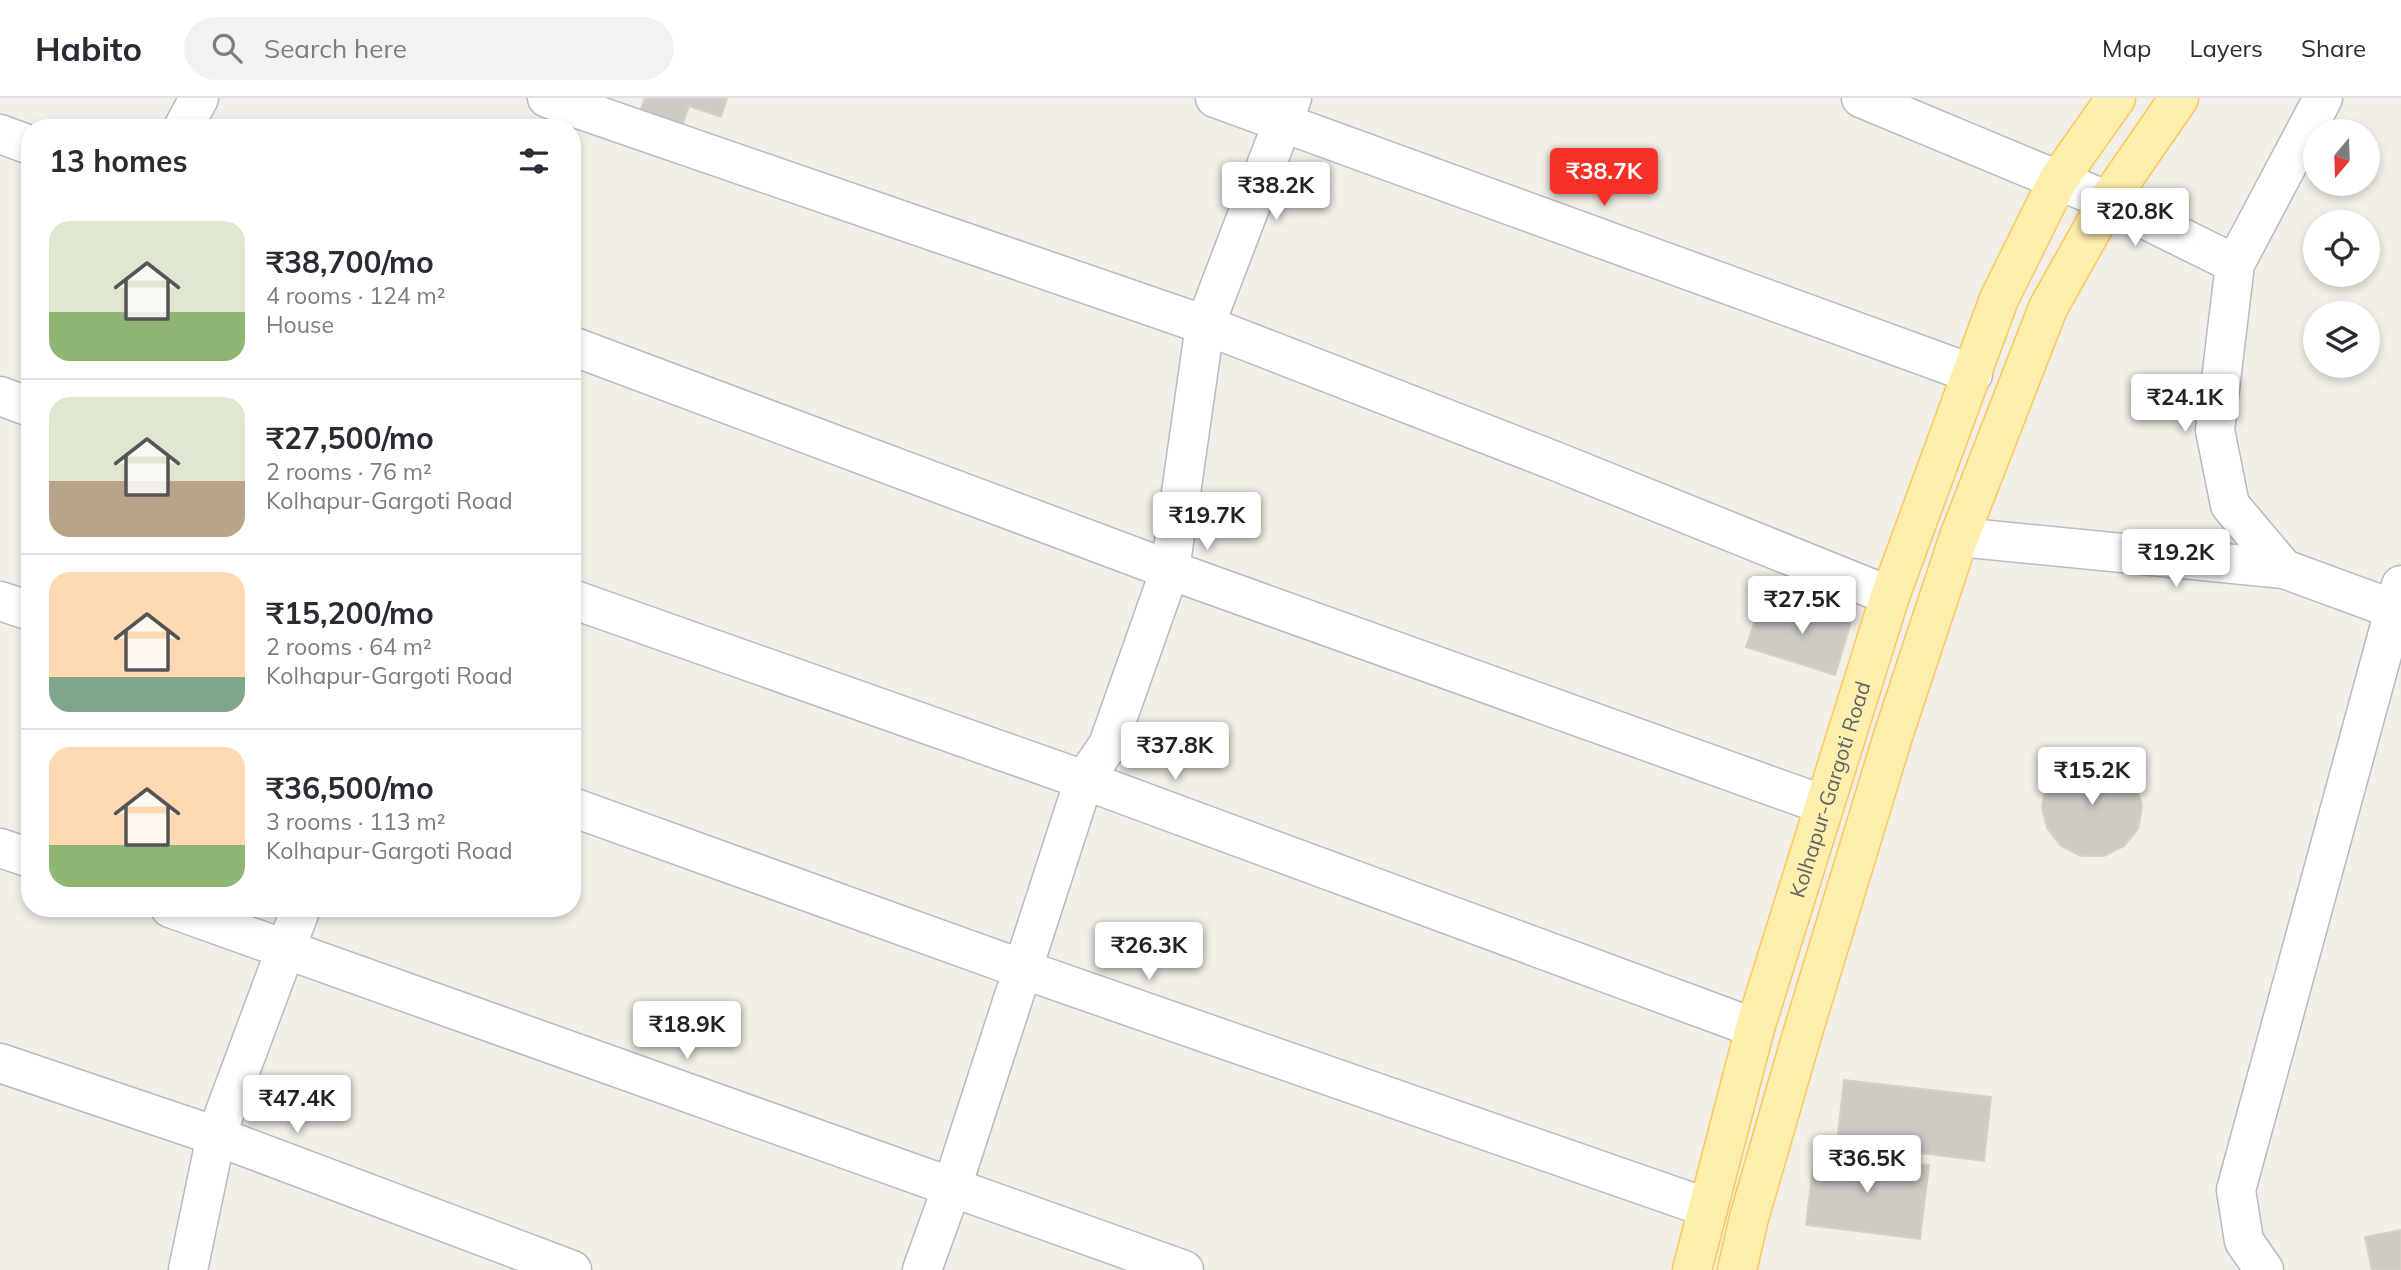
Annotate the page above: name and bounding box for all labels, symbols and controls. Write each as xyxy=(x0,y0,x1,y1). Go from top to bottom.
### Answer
search box xyxy=(184,17,674,80)
text: Habito xyxy=(35,28,142,69)
icon: search xyxy=(208,29,246,67)
text: Search here xyxy=(264,32,407,65)
text: Map xyxy=(2102,33,2151,63)
text: Layers xyxy=(2189,33,2263,63)
text: Share xyxy=(2301,33,2366,63)
north arrow xyxy=(2303,119,2380,196)
map controls xyxy=(2303,119,2380,378)
text: 13 homes xyxy=(49,142,188,180)
icon: filters xyxy=(515,142,553,180)
pin: ₹38.7K xyxy=(1547,148,1661,208)
text: ₹38.7K xyxy=(1566,156,1642,185)
pin: ₹38.2K xyxy=(1219,162,1333,222)
text: ₹38.2K xyxy=(1238,170,1314,199)
pin: ₹20.8K xyxy=(2078,188,2192,248)
text: ₹20.8K xyxy=(2097,196,2173,225)
button: locate xyxy=(2303,210,2380,287)
text: ₹38,700/mo xyxy=(266,243,434,281)
icon: home xyxy=(105,249,189,333)
text: 4 rooms · 124 m² xyxy=(266,281,446,310)
button: layers xyxy=(2303,301,2380,378)
text: House xyxy=(266,310,334,339)
pin: ₹24.1K xyxy=(2128,374,2242,434)
text: ₹24.1K xyxy=(2147,382,2223,411)
text: ₹27,500/mo xyxy=(266,419,434,457)
icon: home xyxy=(105,425,189,509)
text: 2 rooms · 76 m² xyxy=(266,457,432,486)
text: Kolhapur-Gargoti Road xyxy=(266,486,513,515)
pin: ₹19.7K xyxy=(1150,492,1264,552)
text: ₹19.7K xyxy=(1169,500,1245,529)
pin: ₹19.2K xyxy=(2119,530,2233,589)
text: ₹19.2K xyxy=(2138,537,2214,566)
pin: ₹27.5K xyxy=(1745,576,1859,636)
text: ₹27.5K xyxy=(1764,584,1840,613)
text: ₹15,200/mo xyxy=(266,594,434,632)
icon: home xyxy=(105,600,189,684)
text: 2 rooms · 64 m² xyxy=(266,632,432,661)
text: Kolhapur-Gargoti Road xyxy=(266,661,513,690)
street label: Kolhapur-Gargoti Road xyxy=(1784,678,1876,901)
pin: ₹37.8K xyxy=(1118,722,1232,782)
text: ₹37.8K xyxy=(1137,730,1213,759)
pin: ₹15.2K xyxy=(2035,748,2149,807)
text: ₹15.2K xyxy=(2054,755,2130,784)
text: ₹36,500/mo xyxy=(266,769,434,807)
icon: home xyxy=(105,775,189,859)
text: 3 rooms · 113 m² xyxy=(266,807,446,836)
text: Kolhapur-Gargoti Road xyxy=(266,836,513,865)
pin: ₹26.3K xyxy=(1092,922,1206,982)
text: ₹26.3K xyxy=(1111,930,1187,959)
pin: ₹18.9K xyxy=(630,1002,744,1061)
text: ₹18.9K xyxy=(649,1009,725,1038)
pin: ₹47.4K xyxy=(240,1076,354,1135)
text: ₹47.4K xyxy=(259,1083,335,1112)
pin: ₹36.5K xyxy=(1810,1136,1924,1195)
text: ₹36.5K xyxy=(1829,1143,1905,1172)

